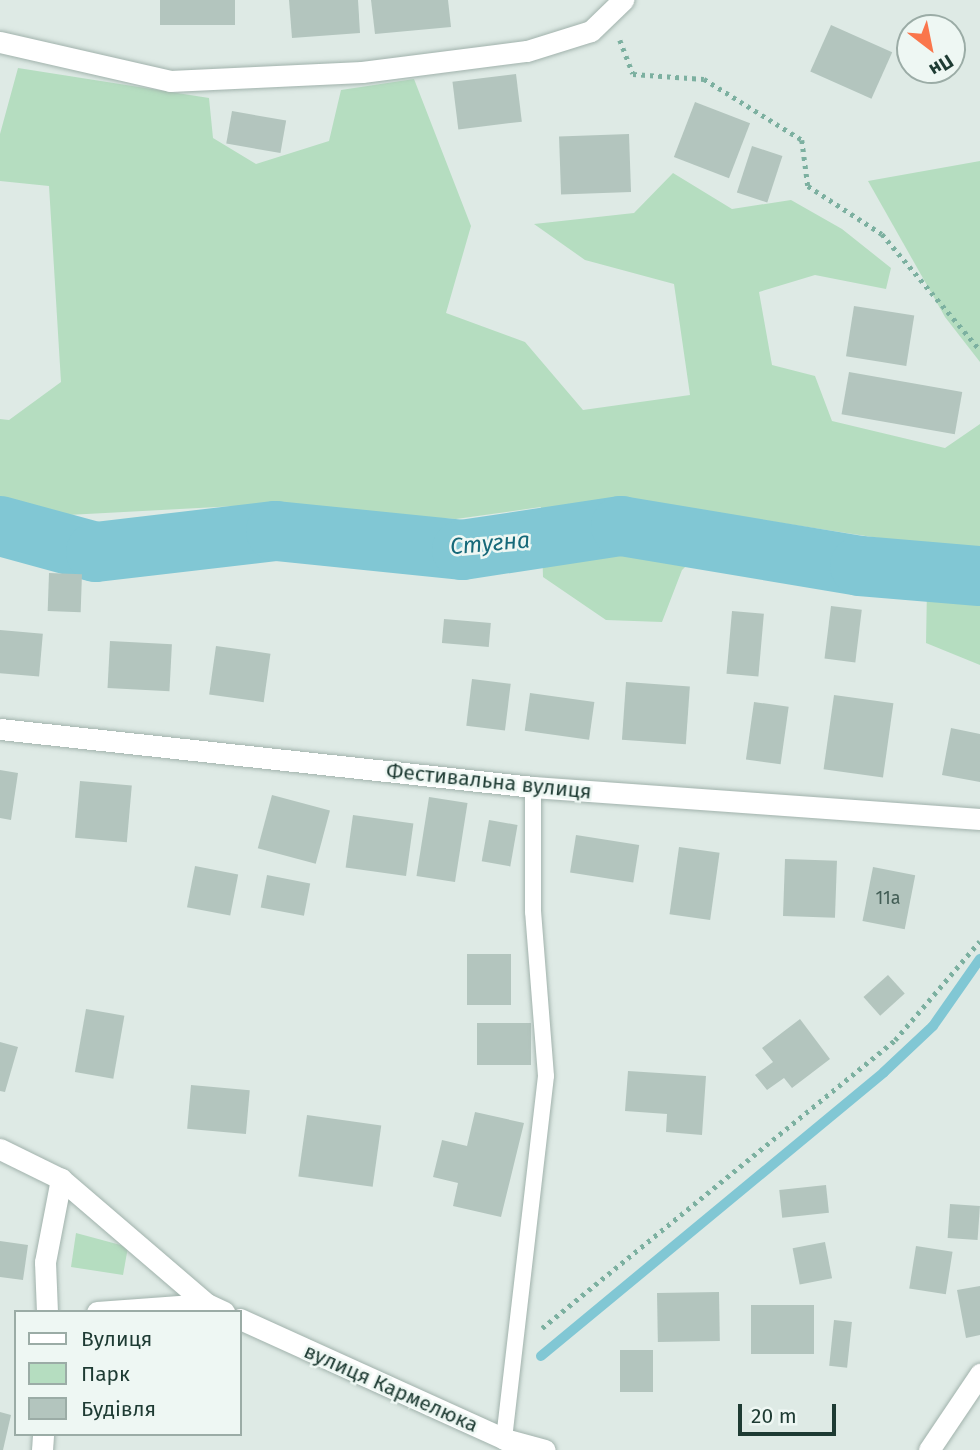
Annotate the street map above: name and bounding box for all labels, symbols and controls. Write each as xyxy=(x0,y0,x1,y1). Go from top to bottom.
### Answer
north arrow xyxy=(896,14,966,84)
text: Пн xyxy=(925,49,958,82)
water label: Стугна xyxy=(449,526,531,560)
street label: Фестивальна вулиця xyxy=(385,758,593,804)
house number: 11а xyxy=(875,887,901,909)
legend xyxy=(14,1310,242,1436)
text: Вулиця xyxy=(81,1326,152,1352)
street label: вулиця Кармелюка xyxy=(300,1338,482,1438)
text: Парк xyxy=(81,1361,130,1387)
scale bar xyxy=(742,1390,840,1434)
text: Будівля xyxy=(81,1396,156,1422)
text: 20 m xyxy=(751,1403,797,1429)

